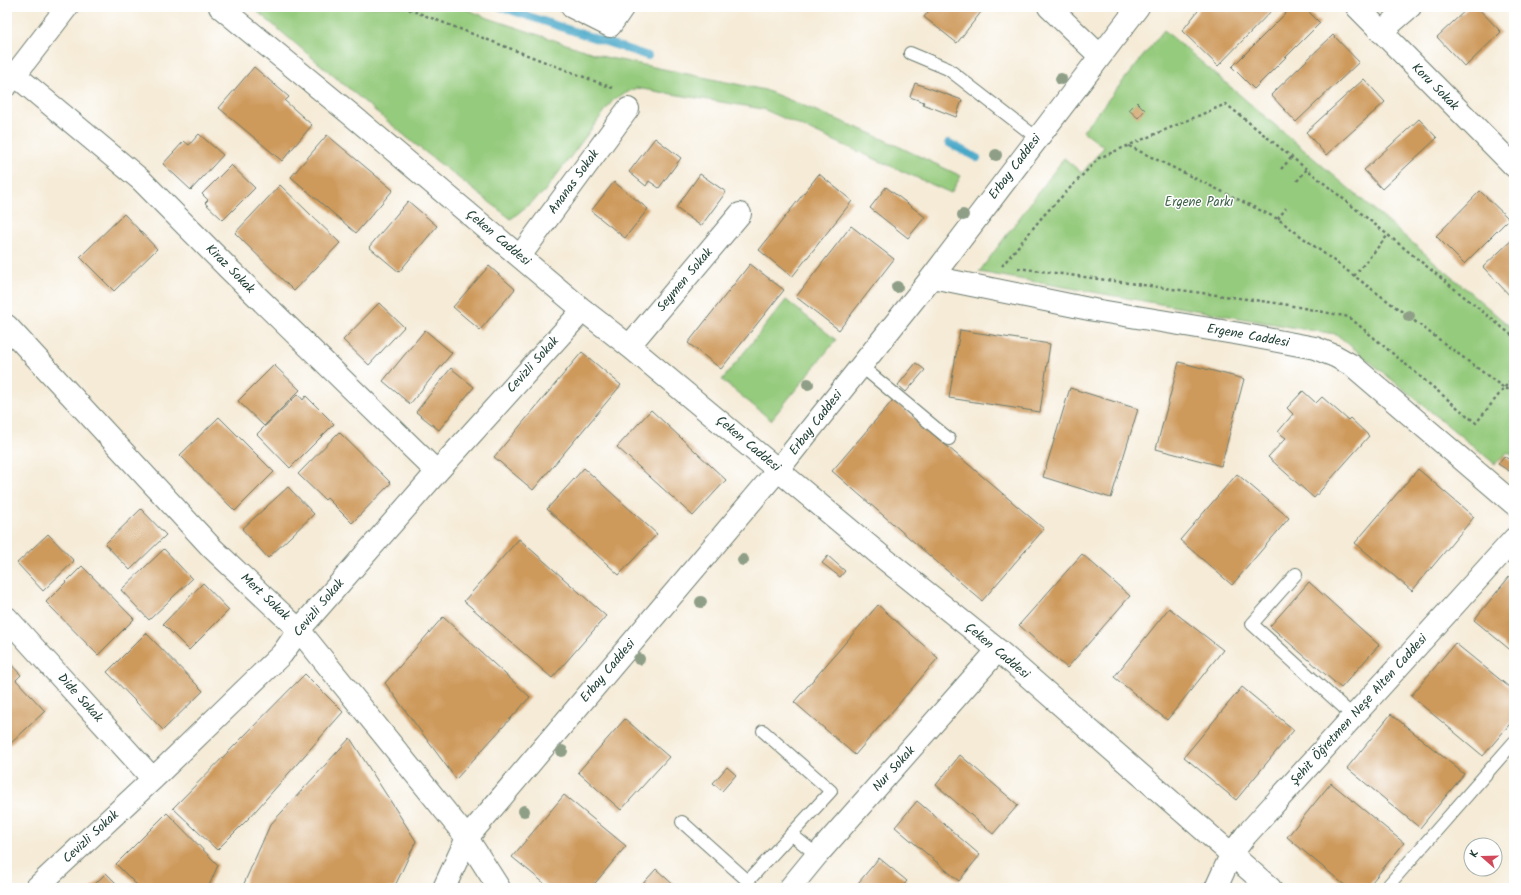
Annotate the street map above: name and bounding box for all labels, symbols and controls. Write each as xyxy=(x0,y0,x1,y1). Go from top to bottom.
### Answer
street label: Koru Sokak xyxy=(1406,58,1464,116)
street label: Erbay Caddesi xyxy=(983,129,1047,204)
street label: Ananas Sokak xyxy=(543,144,605,219)
park label: Ergene Parkı xyxy=(1165,192,1233,213)
street label: Çeken Caddesi xyxy=(461,205,536,272)
street label: Kiraz Sokak xyxy=(200,239,260,299)
street label: Seymen Sokak xyxy=(652,243,719,317)
street label: Ergene Caddesi xyxy=(1205,318,1292,354)
street label: Cevizli Sokak xyxy=(502,331,565,398)
street label: Erbay Caddesi xyxy=(784,385,849,460)
street label: Çeken Caddesi xyxy=(711,411,786,478)
street label: Mert Sokak xyxy=(235,568,295,626)
street label: Cevizli Sokak xyxy=(288,574,350,642)
street label: Çeken Caddesi xyxy=(960,618,1035,685)
street label: Şehit Öğretmen Neşe Alten Caddesi xyxy=(1285,629,1433,790)
street label: Erbay Caddesi xyxy=(575,634,642,707)
street label: Dide Sokak xyxy=(52,669,109,728)
street label: Nur Sokak xyxy=(868,741,921,797)
street label: Cevizli Sokak xyxy=(58,805,125,869)
north arrow xyxy=(1463,837,1503,877)
text: K xyxy=(1465,847,1484,860)

